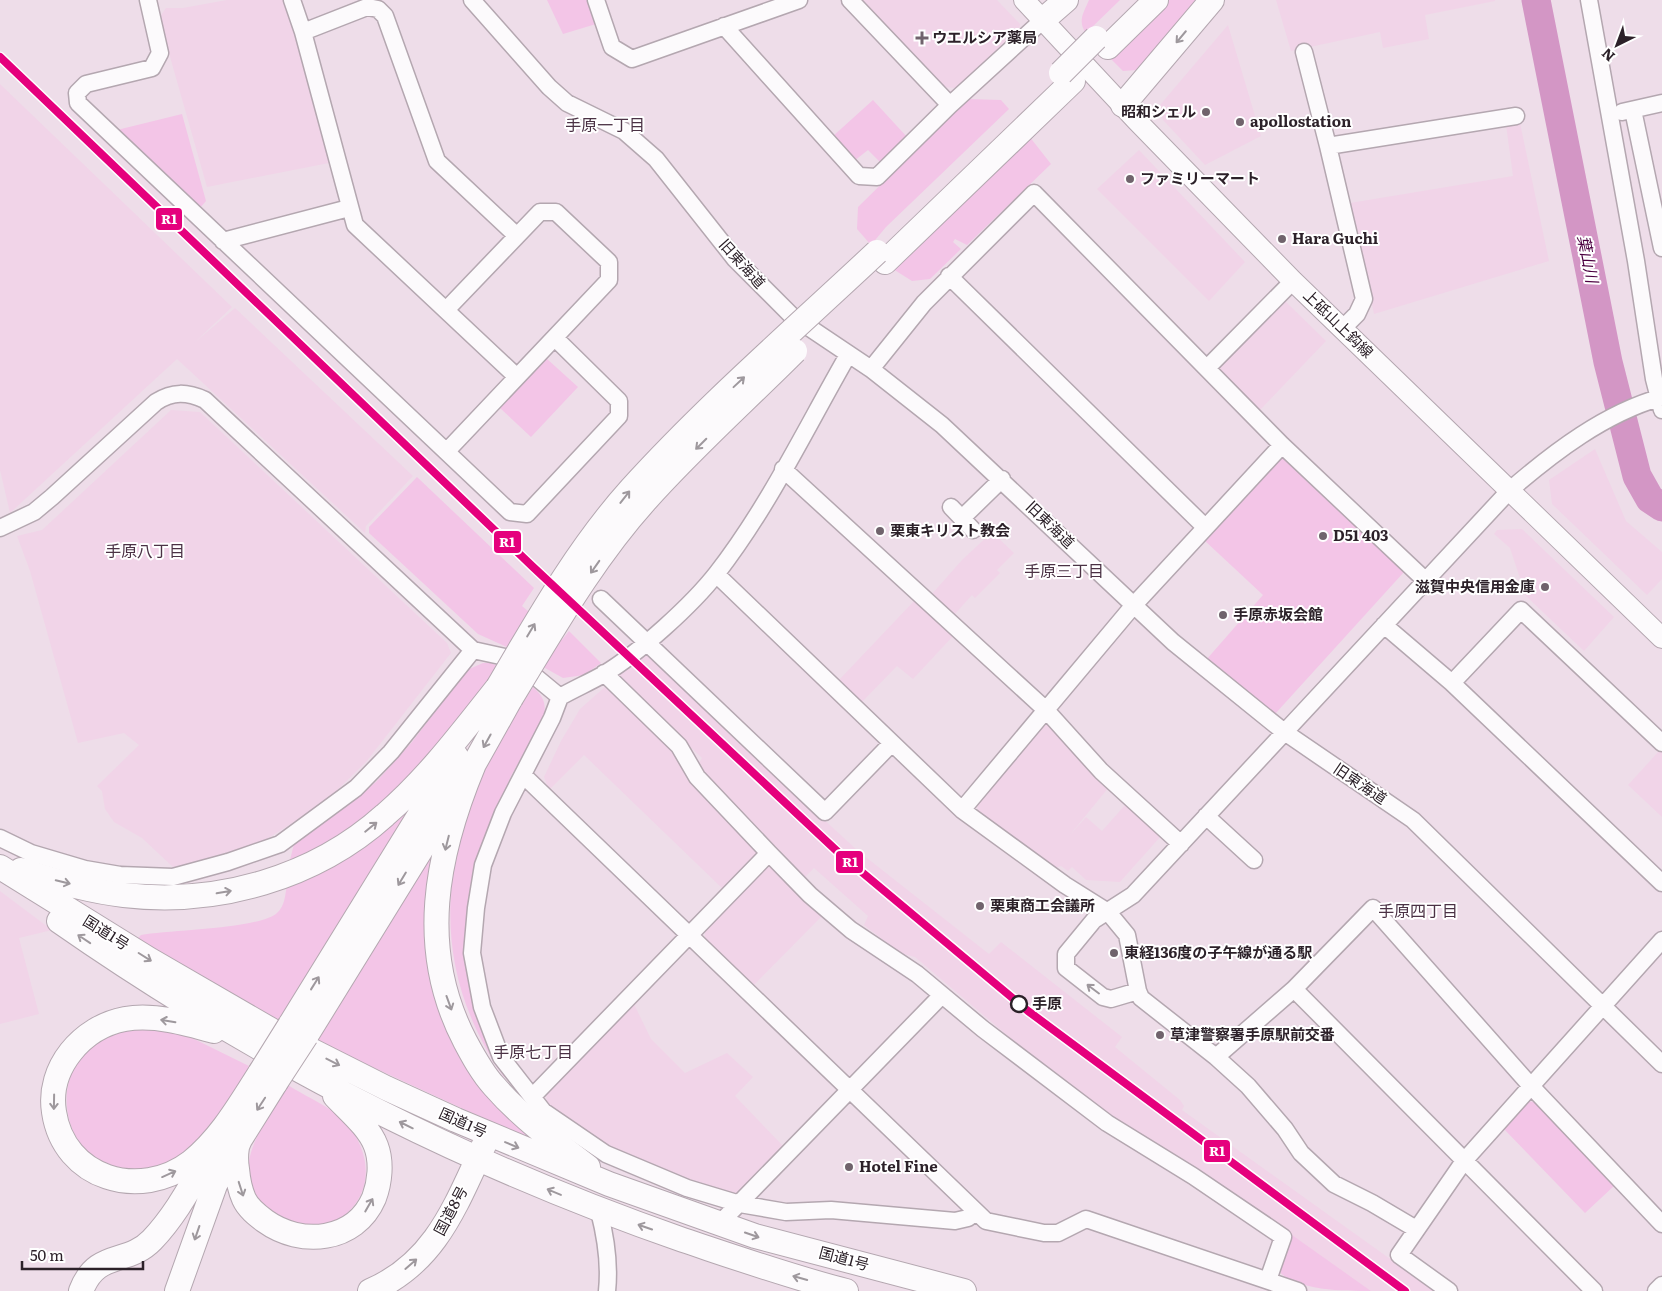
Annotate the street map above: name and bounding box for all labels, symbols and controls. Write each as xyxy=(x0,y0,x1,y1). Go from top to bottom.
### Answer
north arrow xyxy=(1592,20,1642,70)
place label: ウエルシア薬局 xyxy=(932,25,1037,48)
one-way arrow xyxy=(1175,31,1186,44)
marker: ウエルシア薬局 xyxy=(916,32,928,44)
text: N xyxy=(1596,44,1619,67)
place label: 昭和シェル xyxy=(1121,99,1196,122)
marker: 昭和シェル xyxy=(1200,106,1212,118)
place label: apollostation xyxy=(1250,109,1352,132)
district label: 手原一丁目 xyxy=(565,112,645,136)
marker: apollostation xyxy=(1234,116,1246,128)
place label: ファミリーマート xyxy=(1140,166,1260,189)
marker: ファミリーマート xyxy=(1124,173,1136,185)
line badge: R1 xyxy=(155,207,183,231)
text: R1 xyxy=(161,208,177,228)
place label: Hara Guchi xyxy=(1292,226,1379,249)
street label: 旧東海道 xyxy=(714,233,772,293)
marker: Hara Guchi xyxy=(1276,233,1288,245)
water label: 葉山川 xyxy=(1573,233,1606,287)
street label: 上砥山上鈎線 xyxy=(1299,283,1379,362)
one-way arrow xyxy=(733,376,746,388)
one-way arrow xyxy=(695,438,707,450)
one-way arrow xyxy=(619,491,630,504)
street label: 旧東海道 xyxy=(1021,495,1081,553)
place label: 栗東キリスト教会 xyxy=(890,518,1010,541)
place label: D51 403 xyxy=(1333,523,1388,546)
marker: 栗東キリスト教会 xyxy=(874,525,886,537)
line badge: R1 xyxy=(493,530,522,554)
marker: D51 403 xyxy=(1317,530,1329,542)
text: R1 xyxy=(499,531,515,551)
district label: 手原八丁目 xyxy=(105,538,185,562)
district label: 手原三丁目 xyxy=(1024,558,1104,582)
one-way arrow xyxy=(590,560,600,574)
place label: 滋賀中央信用金庫 xyxy=(1415,574,1535,597)
marker: 滋賀中央信用金庫 xyxy=(1539,581,1551,593)
place label: 手原赤坂会館 xyxy=(1233,602,1323,625)
marker: 手原赤坂会館 xyxy=(1217,609,1229,621)
one-way arrow xyxy=(527,623,537,638)
one-way arrow xyxy=(482,733,492,748)
street label: 旧東海道 xyxy=(1330,756,1392,809)
one-way arrow xyxy=(364,821,377,832)
one-way arrow xyxy=(442,834,451,850)
line badge: R1 xyxy=(835,850,864,874)
text: R1 xyxy=(842,851,858,871)
one-way arrow xyxy=(396,872,406,886)
one-way arrow xyxy=(55,878,71,888)
one-way arrow xyxy=(216,887,232,897)
place label: 栗東商工会議所 xyxy=(990,893,1095,916)
district label: 手原四丁目 xyxy=(1378,898,1458,922)
marker: 栗東商工会議所 xyxy=(974,900,986,912)
street label: 国道1号 xyxy=(79,908,135,955)
one-way arrow xyxy=(78,934,92,944)
place label: 東経136度の子午線が通る駅 xyxy=(1124,940,1312,963)
marker: 東経136度の子午線が通る駅 xyxy=(1108,947,1120,959)
one-way arrow xyxy=(138,953,152,963)
one-way arrow xyxy=(311,977,321,991)
one-way arrow xyxy=(1087,983,1100,994)
place label: 手原 xyxy=(1032,991,1062,1014)
one-way arrow xyxy=(445,995,454,1010)
marker: 手原 xyxy=(1010,995,1028,1013)
one-way arrow xyxy=(161,1015,177,1025)
place label: 草津警察署手原駅前交番 xyxy=(1170,1022,1335,1045)
marker: 草津警察署手原駅前交番 xyxy=(1154,1029,1166,1041)
district label: 手原七丁目 xyxy=(493,1039,573,1063)
one-way arrow xyxy=(325,1058,340,1067)
one-way arrow xyxy=(49,1094,58,1110)
one-way arrow xyxy=(256,1097,267,1111)
street label: 国道1号 xyxy=(436,1101,492,1143)
one-way arrow xyxy=(399,1120,414,1130)
line badge: R1 xyxy=(1203,1139,1231,1163)
one-way arrow xyxy=(504,1140,519,1150)
text: R1 xyxy=(1209,1140,1225,1160)
place label: Hotel Fine xyxy=(859,1154,938,1177)
marker: Hotel Fine xyxy=(843,1161,855,1173)
one-way arrow xyxy=(161,1168,176,1178)
one-way arrow xyxy=(236,1181,246,1197)
street label: 国道8号 xyxy=(427,1181,472,1239)
one-way arrow xyxy=(547,1187,563,1196)
one-way arrow xyxy=(365,1199,375,1213)
one-way arrow xyxy=(638,1221,654,1231)
one-way arrow xyxy=(191,1225,201,1241)
one-way arrow xyxy=(744,1230,760,1240)
scale bar xyxy=(22,1238,144,1270)
street label: 国道1号 xyxy=(817,1240,872,1275)
text: 50 m xyxy=(30,1243,64,1266)
one-way arrow xyxy=(404,1259,417,1270)
one-way arrow xyxy=(792,1272,808,1282)

